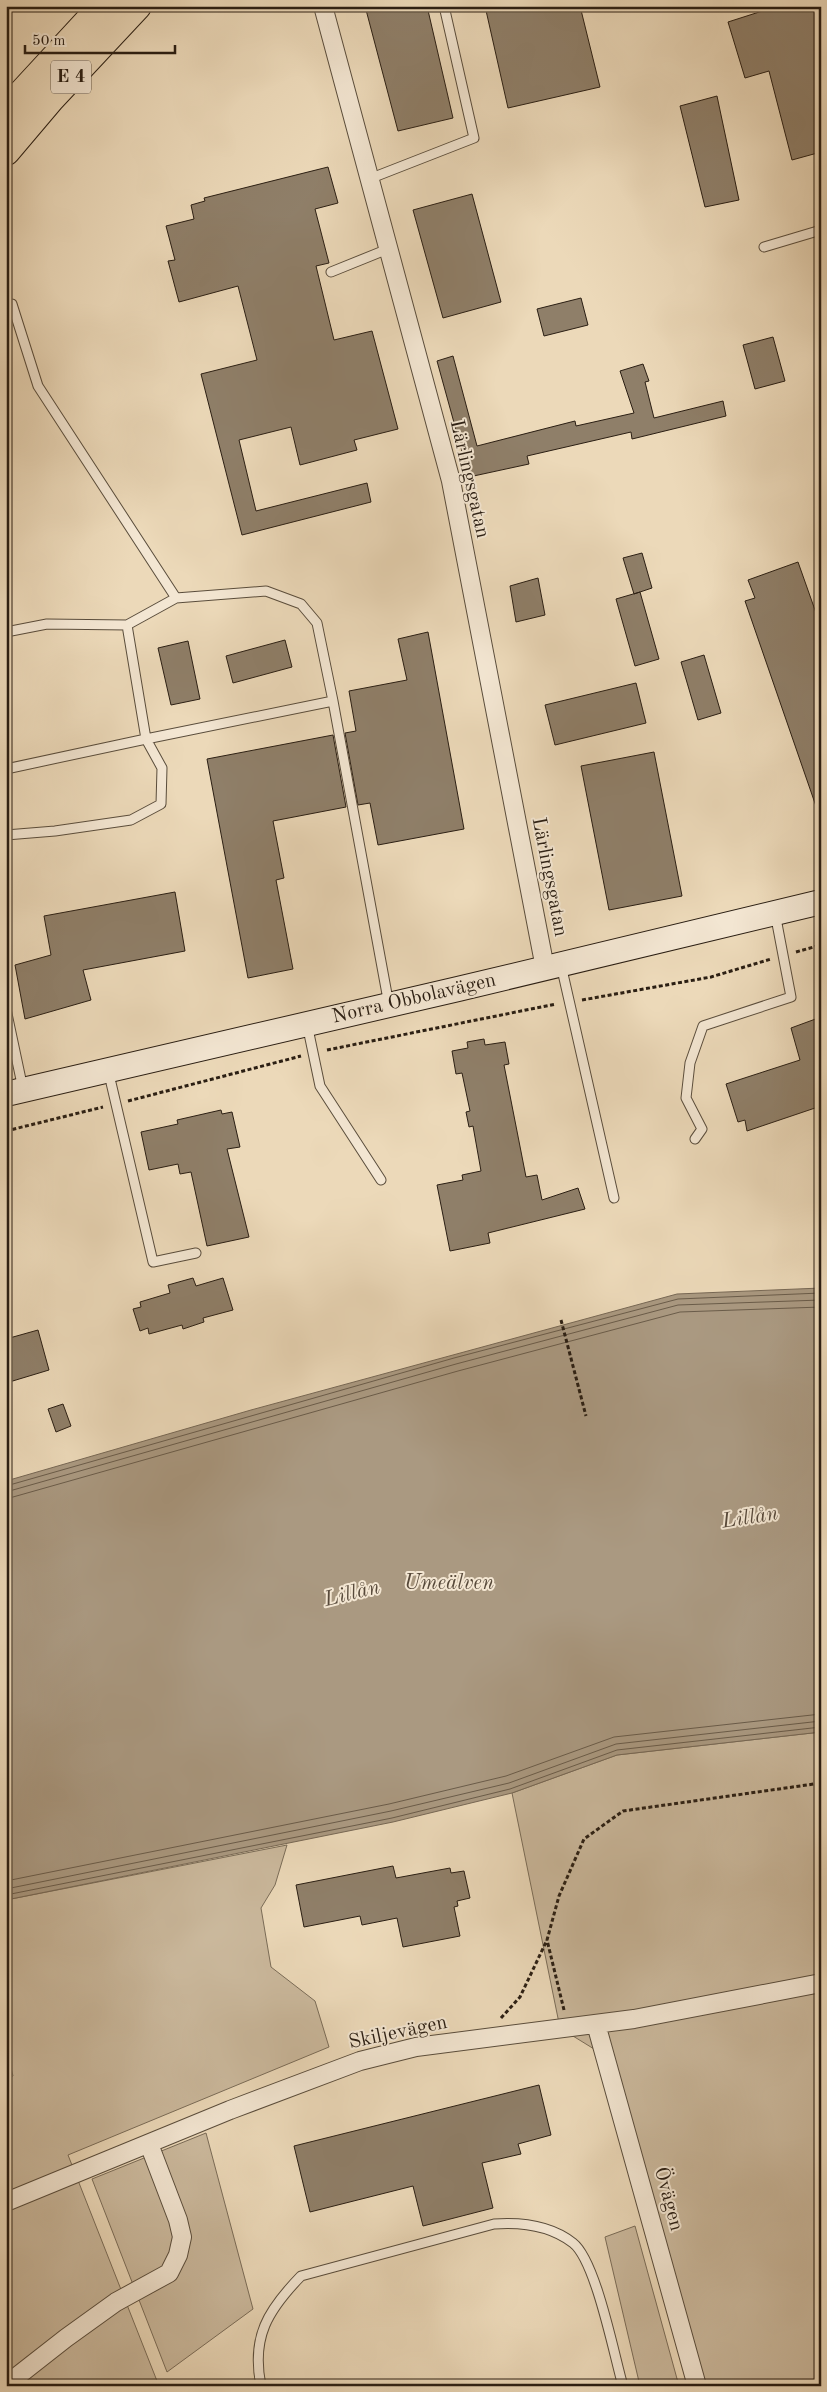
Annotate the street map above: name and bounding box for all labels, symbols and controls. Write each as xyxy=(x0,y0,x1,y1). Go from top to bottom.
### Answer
scale bar xyxy=(25,22,175,54)
text: 50 m xyxy=(32,34,66,49)
road number: E 4 xyxy=(51,61,91,94)
street label: Lärlingsgatan xyxy=(446,418,492,540)
street label: Lärlingsgatan xyxy=(528,816,570,938)
street label: Norra Obbolavägen xyxy=(330,970,498,1028)
water label: Lillån xyxy=(719,1503,780,1533)
water label: Umeälven xyxy=(404,1573,494,1594)
water label: Lillån xyxy=(321,1577,382,1611)
street label: Skiljevägen xyxy=(347,2013,449,2053)
street label: Övägen xyxy=(650,2164,689,2233)

